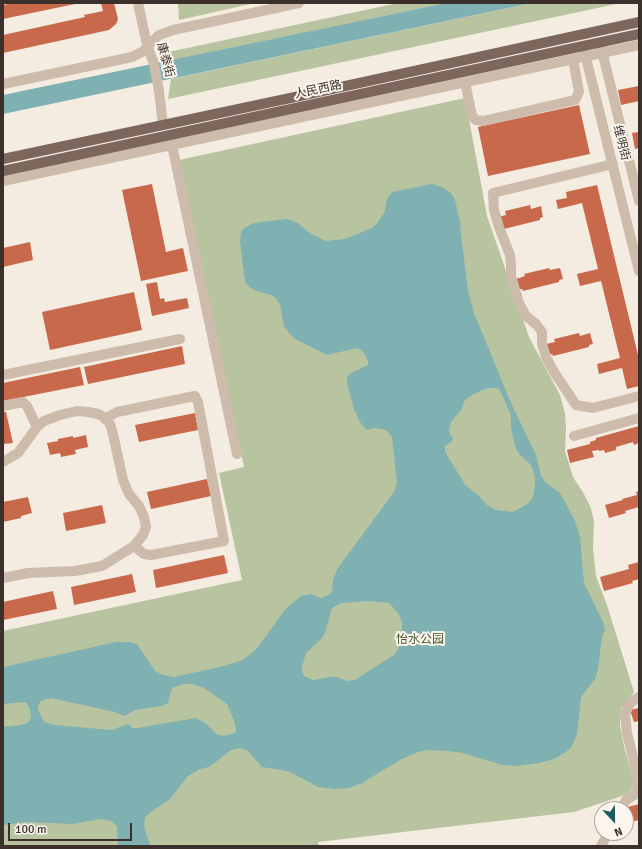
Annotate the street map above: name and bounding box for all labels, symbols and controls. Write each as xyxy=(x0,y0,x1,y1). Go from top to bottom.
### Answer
street label: 康泰街 xyxy=(153,41,177,79)
street label: 人民西路 xyxy=(293,78,343,102)
street label: 维明街 xyxy=(610,124,632,162)
park label: 怡水公园 xyxy=(396,633,444,647)
north arrow xyxy=(594,801,634,841)
scale bar xyxy=(10,815,134,841)
text: 100 m xyxy=(15,822,47,837)
text: N xyxy=(612,824,624,839)

